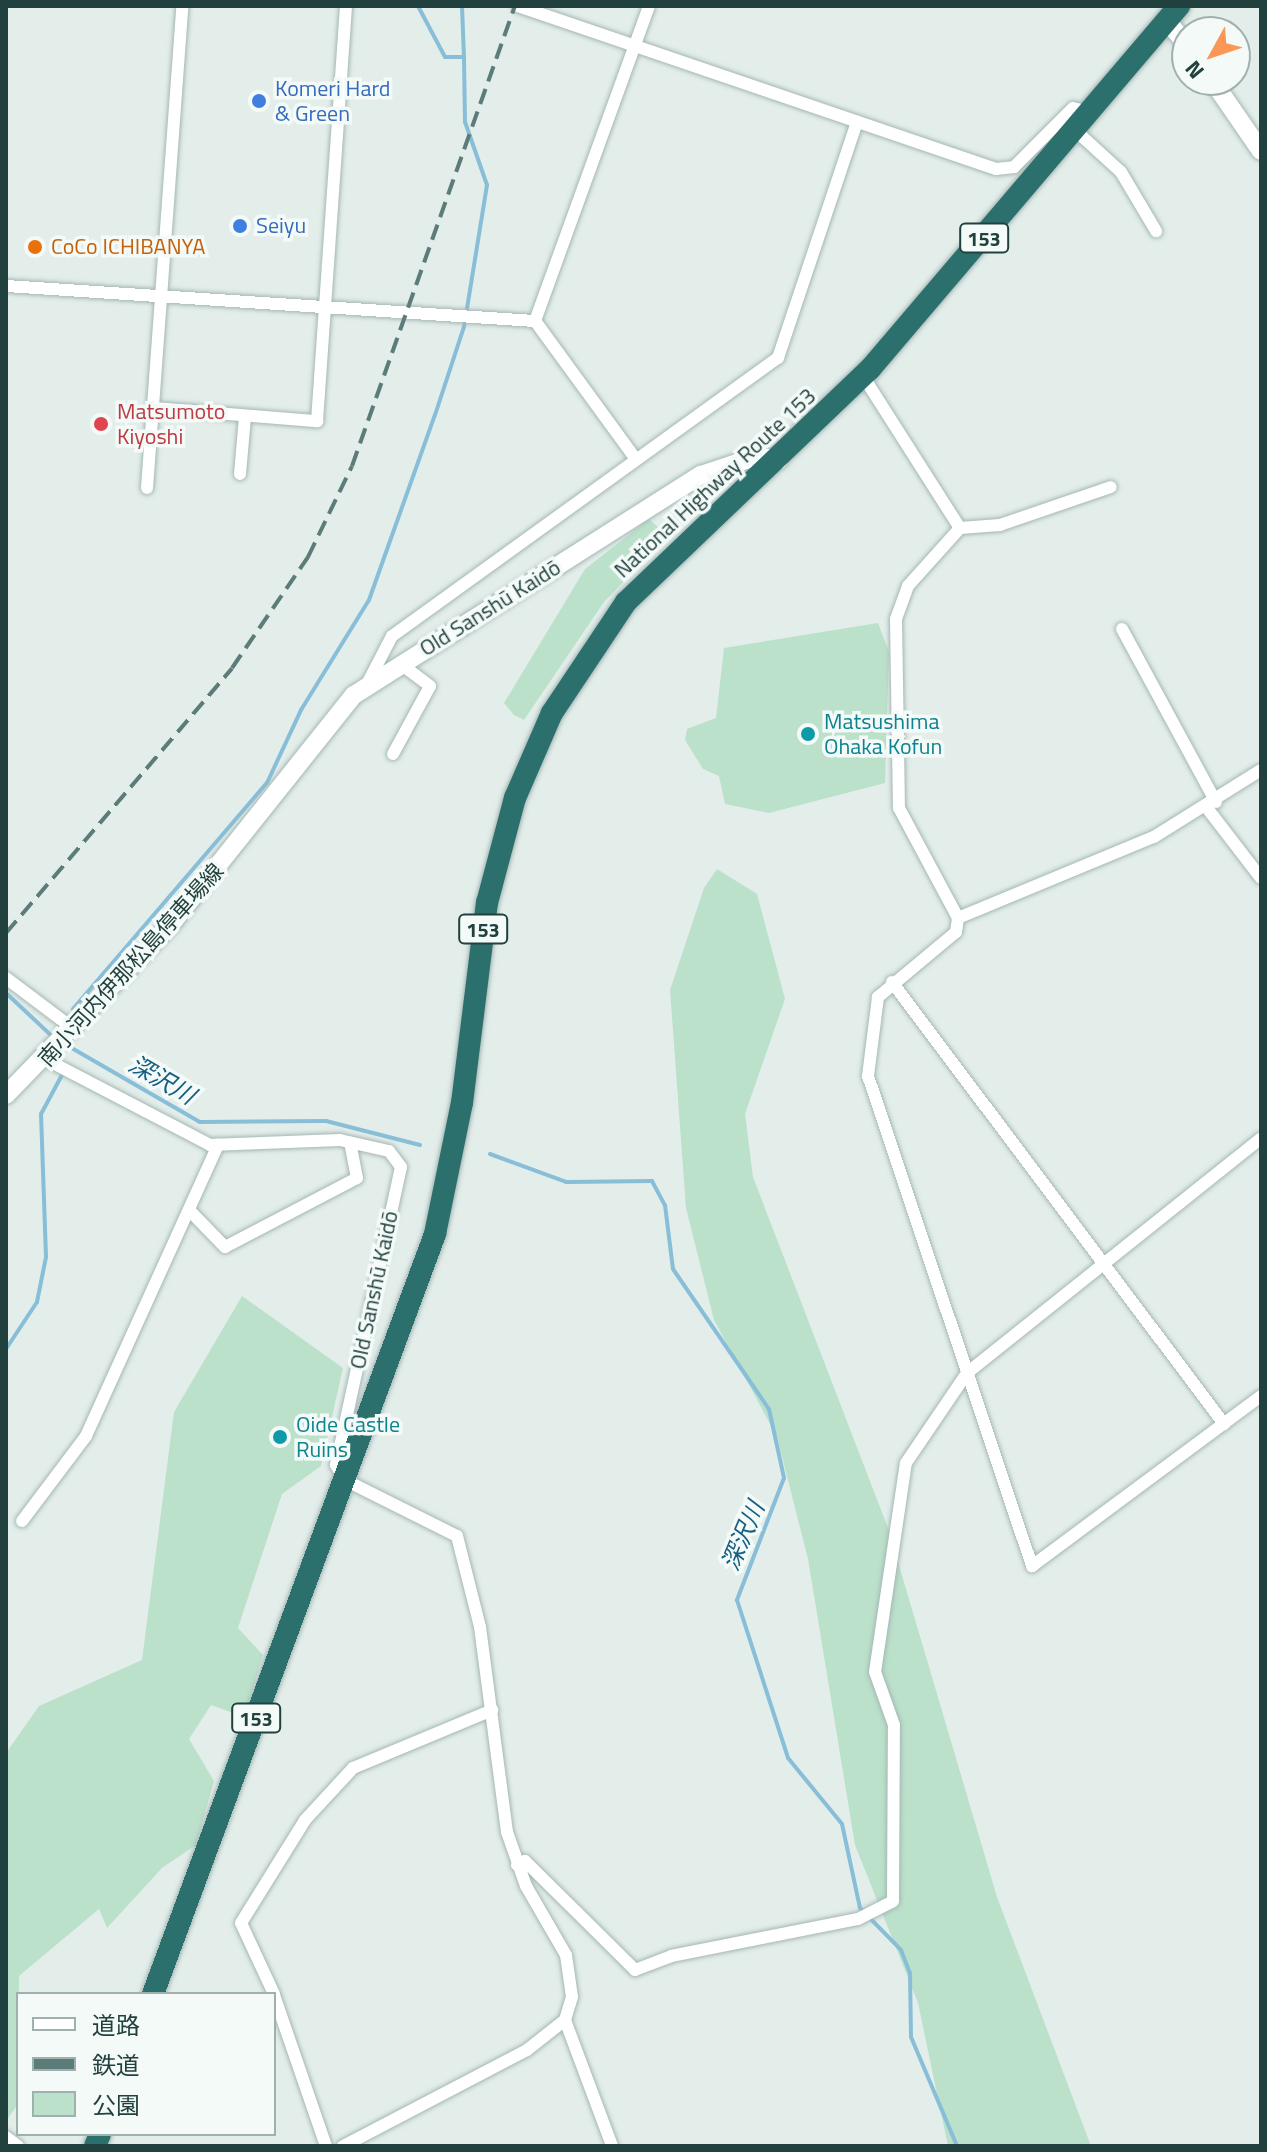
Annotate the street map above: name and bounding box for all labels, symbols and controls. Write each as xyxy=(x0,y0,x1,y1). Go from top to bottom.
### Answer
north arrow xyxy=(1171,16,1251,96)
text: N xyxy=(1176,53,1212,87)
place label: Komeri Hard & Green xyxy=(275,75,390,126)
marker: Komeri Hard & Green xyxy=(250,92,268,110)
place label: Seiyu xyxy=(256,213,306,239)
marker: Seiyu xyxy=(231,217,249,235)
road number: 153 xyxy=(958,222,1010,254)
place label: CoCo ICHIBANYA xyxy=(51,234,205,260)
marker: CoCo ICHIBANYA xyxy=(26,238,44,256)
street label: National Highway Route 153 xyxy=(609,383,821,583)
place label: Matsumoto Kiyoshi xyxy=(117,398,225,450)
marker: Matsumoto Kiyoshi xyxy=(92,415,110,433)
street label: Old Sanshū Kaidō xyxy=(415,554,565,662)
place label: Matsushima Ohaka Kofun xyxy=(824,708,942,760)
marker: Matsushima Ohaka Kofun xyxy=(799,725,817,743)
street label: 南小河内伊那松島停車場線 xyxy=(33,858,229,1072)
road number: 153 xyxy=(457,913,509,945)
water label: 深沢川 xyxy=(124,1050,200,1110)
street label: Old Sanshū Kaidō xyxy=(344,1209,404,1371)
place label: Oide Castle Ruins xyxy=(296,1411,400,1462)
marker: Oide Castle Ruins xyxy=(271,1428,289,1446)
water label: 深沢川 xyxy=(716,1497,770,1575)
road number: 153 xyxy=(230,1702,282,1734)
legend xyxy=(16,1992,276,2136)
text: 道路 xyxy=(92,2007,140,2043)
text: 鉄道 xyxy=(92,2047,140,2083)
text: 公園 xyxy=(92,2087,140,2123)

